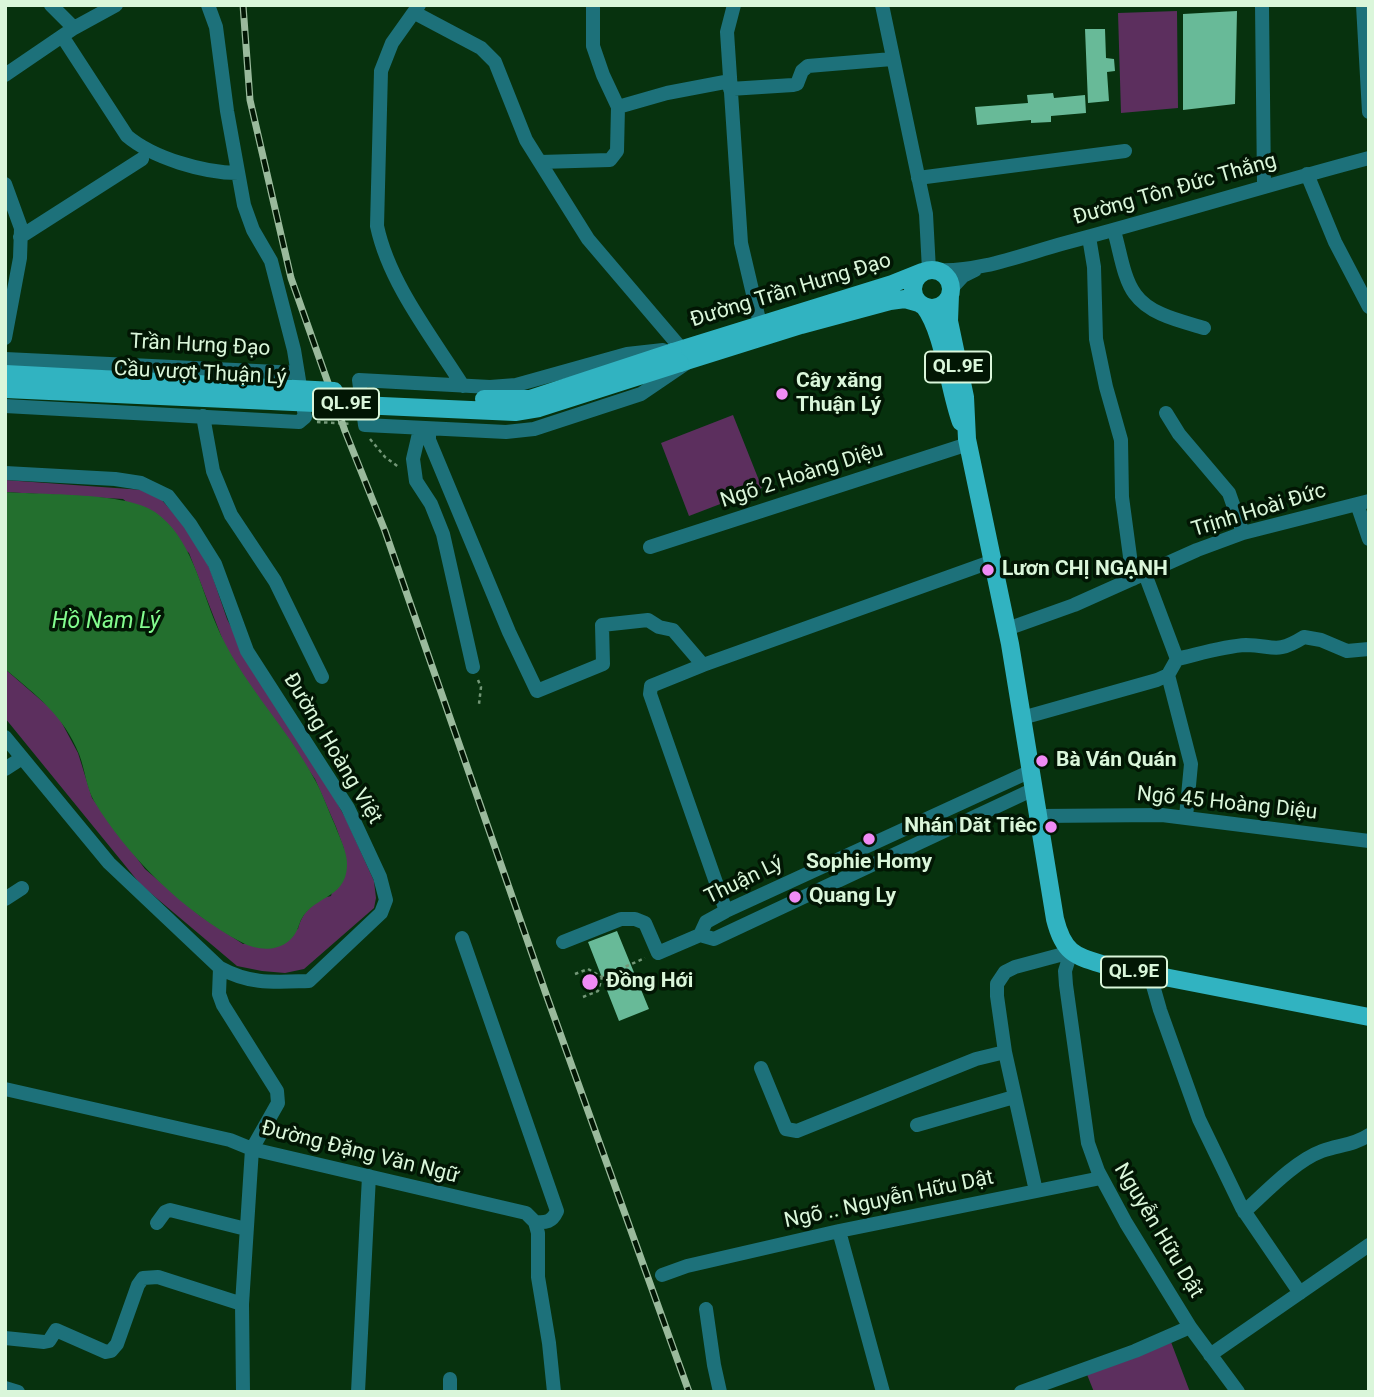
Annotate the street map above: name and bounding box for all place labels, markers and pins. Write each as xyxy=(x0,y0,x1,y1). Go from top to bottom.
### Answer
place label: Cây xăng Thuận Lý xyxy=(796,369,882,419)
marker: Cây xăng Thuận Lý xyxy=(774,386,790,402)
place label: Lươn CHỊ NGẠNH xyxy=(1002,557,1168,583)
marker: Lươn CHỊ NGẠNH xyxy=(980,562,996,578)
place label: Bà Ván Quán xyxy=(1056,748,1177,774)
marker: Bà Ván Quán xyxy=(1034,753,1050,769)
place label: Nhán Dăt Tiêc xyxy=(904,814,1037,840)
marker: Nhán Dăt Tiêc xyxy=(1043,819,1059,835)
marker: Sophie Homy xyxy=(861,831,877,847)
place label: Sophie Homy xyxy=(806,850,932,876)
place label: Quang Ly xyxy=(809,884,896,910)
marker: Quang Ly xyxy=(787,889,803,905)
place label: Đồng Hới xyxy=(606,969,693,995)
marker: Đồng Hới xyxy=(580,972,600,992)

